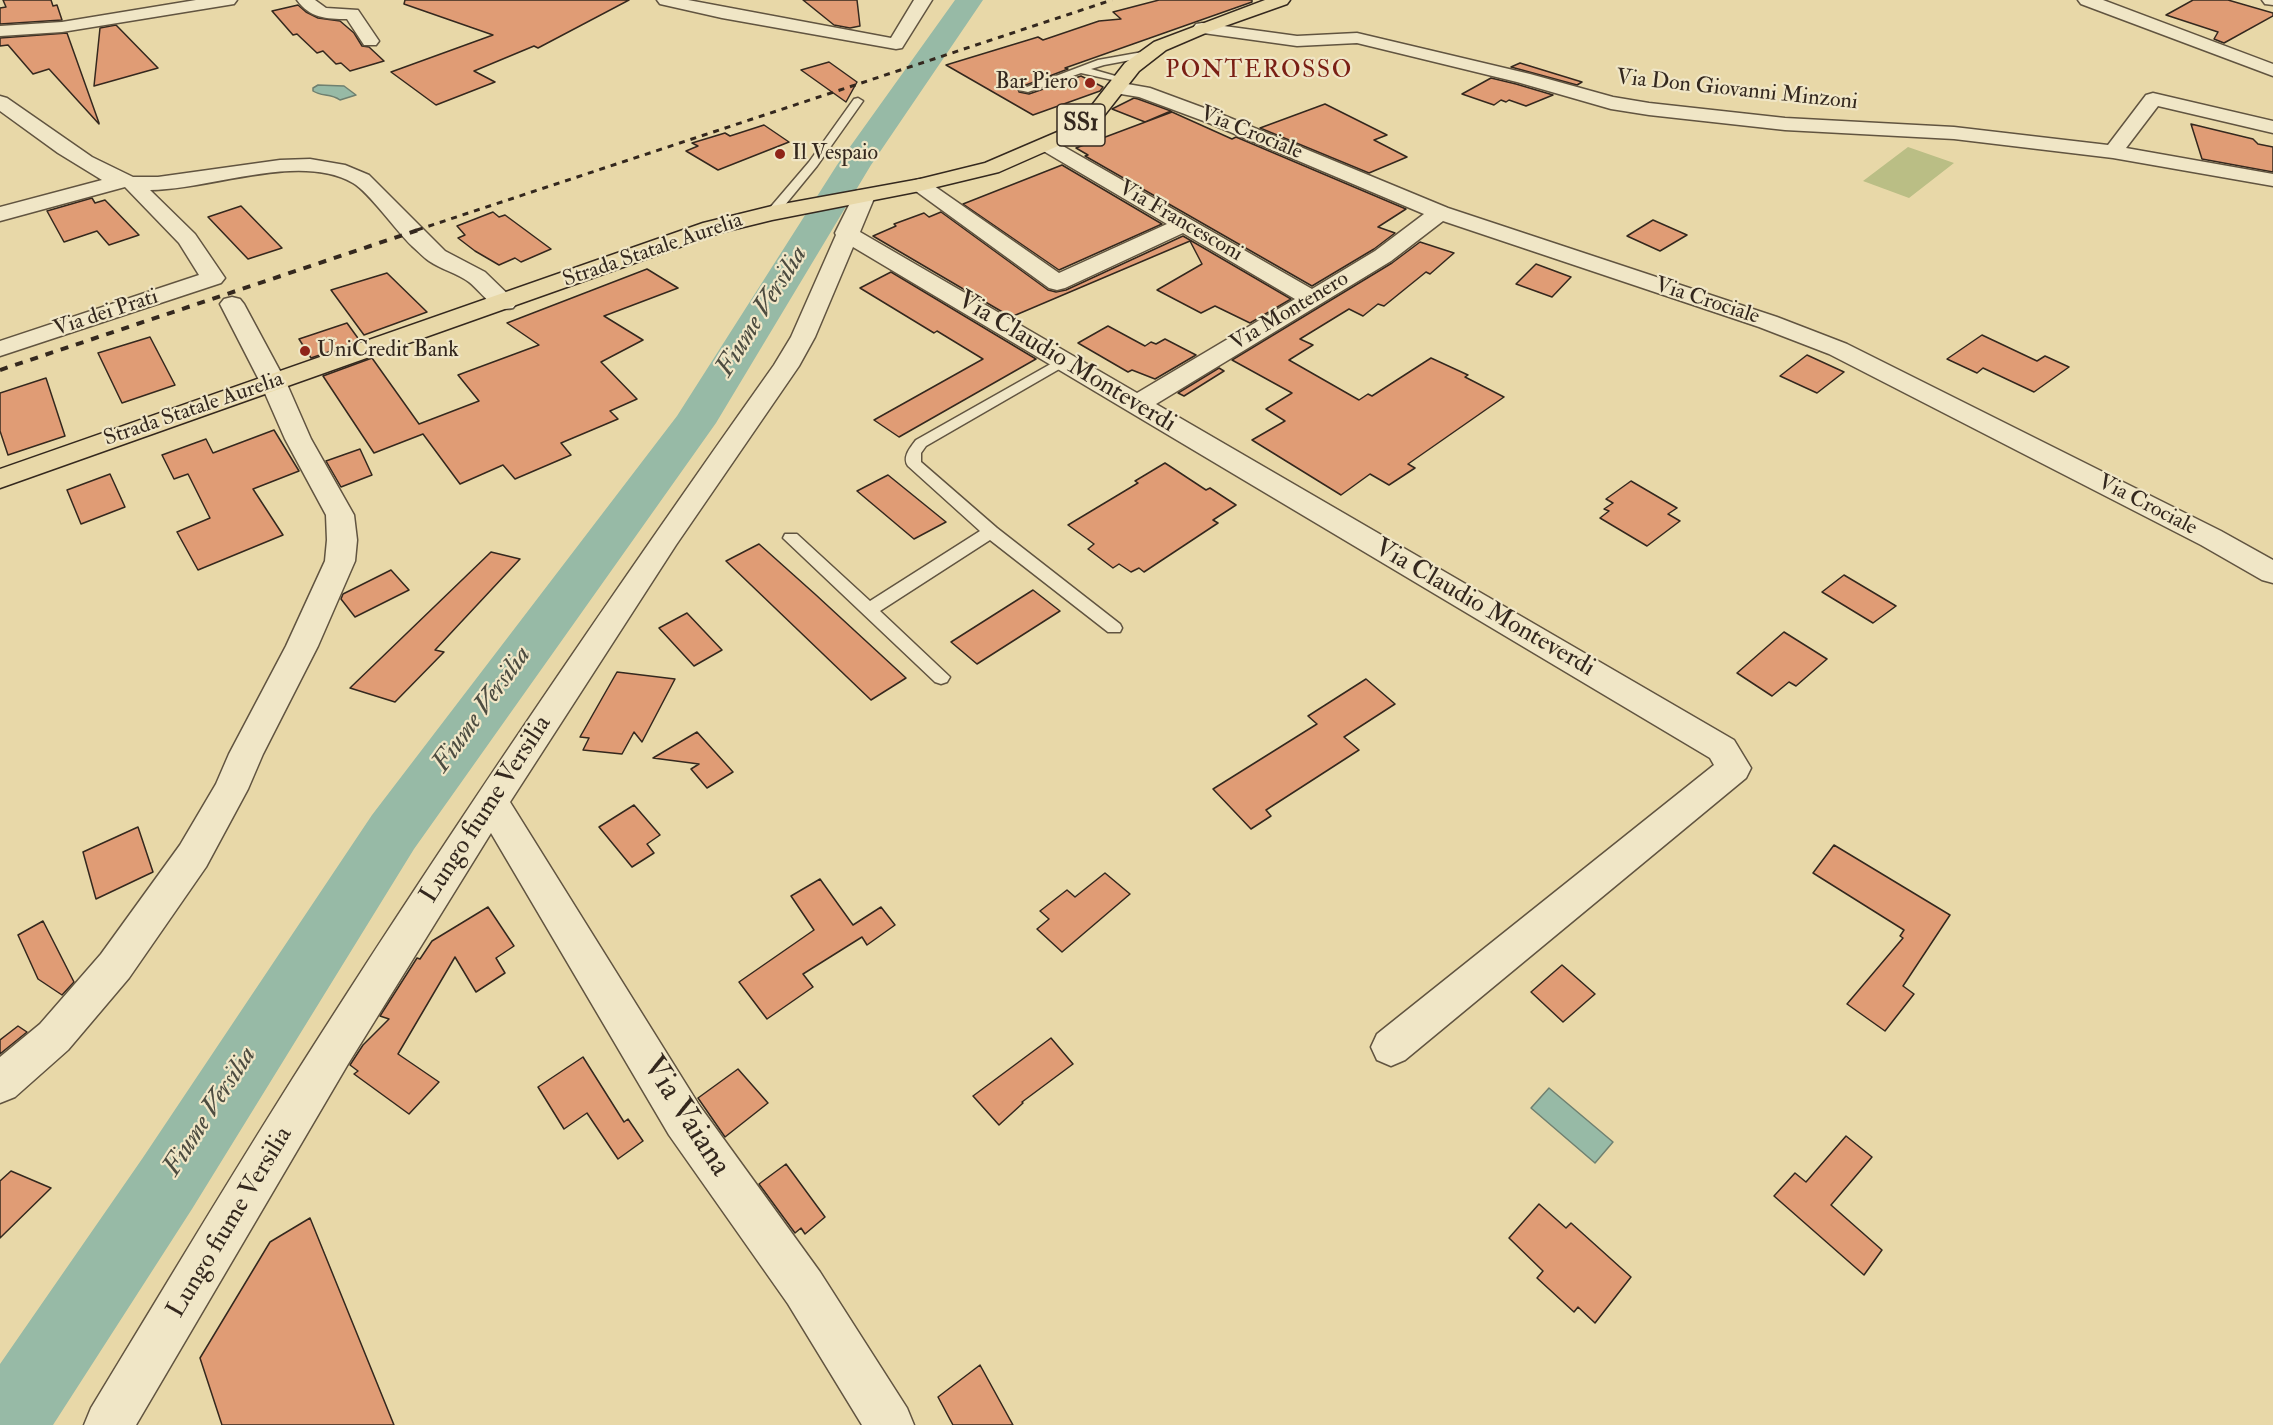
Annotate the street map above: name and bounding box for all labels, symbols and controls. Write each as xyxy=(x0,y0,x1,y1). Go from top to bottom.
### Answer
district label: PONTEROSSO xyxy=(1165,58,1353,86)
street label: Via Don Giovanni Minzoni xyxy=(1615,65,1859,117)
place label: Bar Piero xyxy=(995,70,1078,96)
marker: Bar Piero xyxy=(1083,76,1097,90)
street label: Via Crociale xyxy=(1196,102,1306,166)
road number: SS1 xyxy=(1057,104,1105,146)
place label: Il Vespaio xyxy=(792,141,878,167)
marker: Il Vespaio xyxy=(773,147,787,161)
street label: Via Francesconi xyxy=(1113,176,1247,268)
street label: Strada Statale Aurelia xyxy=(560,208,746,294)
water label: Fiume Versilia xyxy=(710,241,816,383)
street label: Via Montenero xyxy=(1226,266,1354,358)
street label: Via Crociale xyxy=(1651,273,1763,331)
street label: Via dei Prati xyxy=(50,285,162,343)
street label: Via Claudio Monteverdi xyxy=(951,285,1181,441)
place label: UniCredit Bank xyxy=(317,338,459,364)
marker: UniCredit Bank xyxy=(298,344,312,358)
street label: Strada Statale Aurelia xyxy=(101,367,287,453)
street label: Via Crociale xyxy=(2093,470,2201,542)
street label: Via Claudio Monteverdi xyxy=(1368,533,1600,685)
water label: Fiume Versilia xyxy=(426,641,540,779)
street label: Lungo fiume Versilia xyxy=(415,710,559,910)
water label: Fiume Versilia xyxy=(157,1041,265,1183)
street label: Via Vaiana xyxy=(632,1050,738,1184)
street label: Lungo fiume Versilia xyxy=(162,1122,300,1324)

